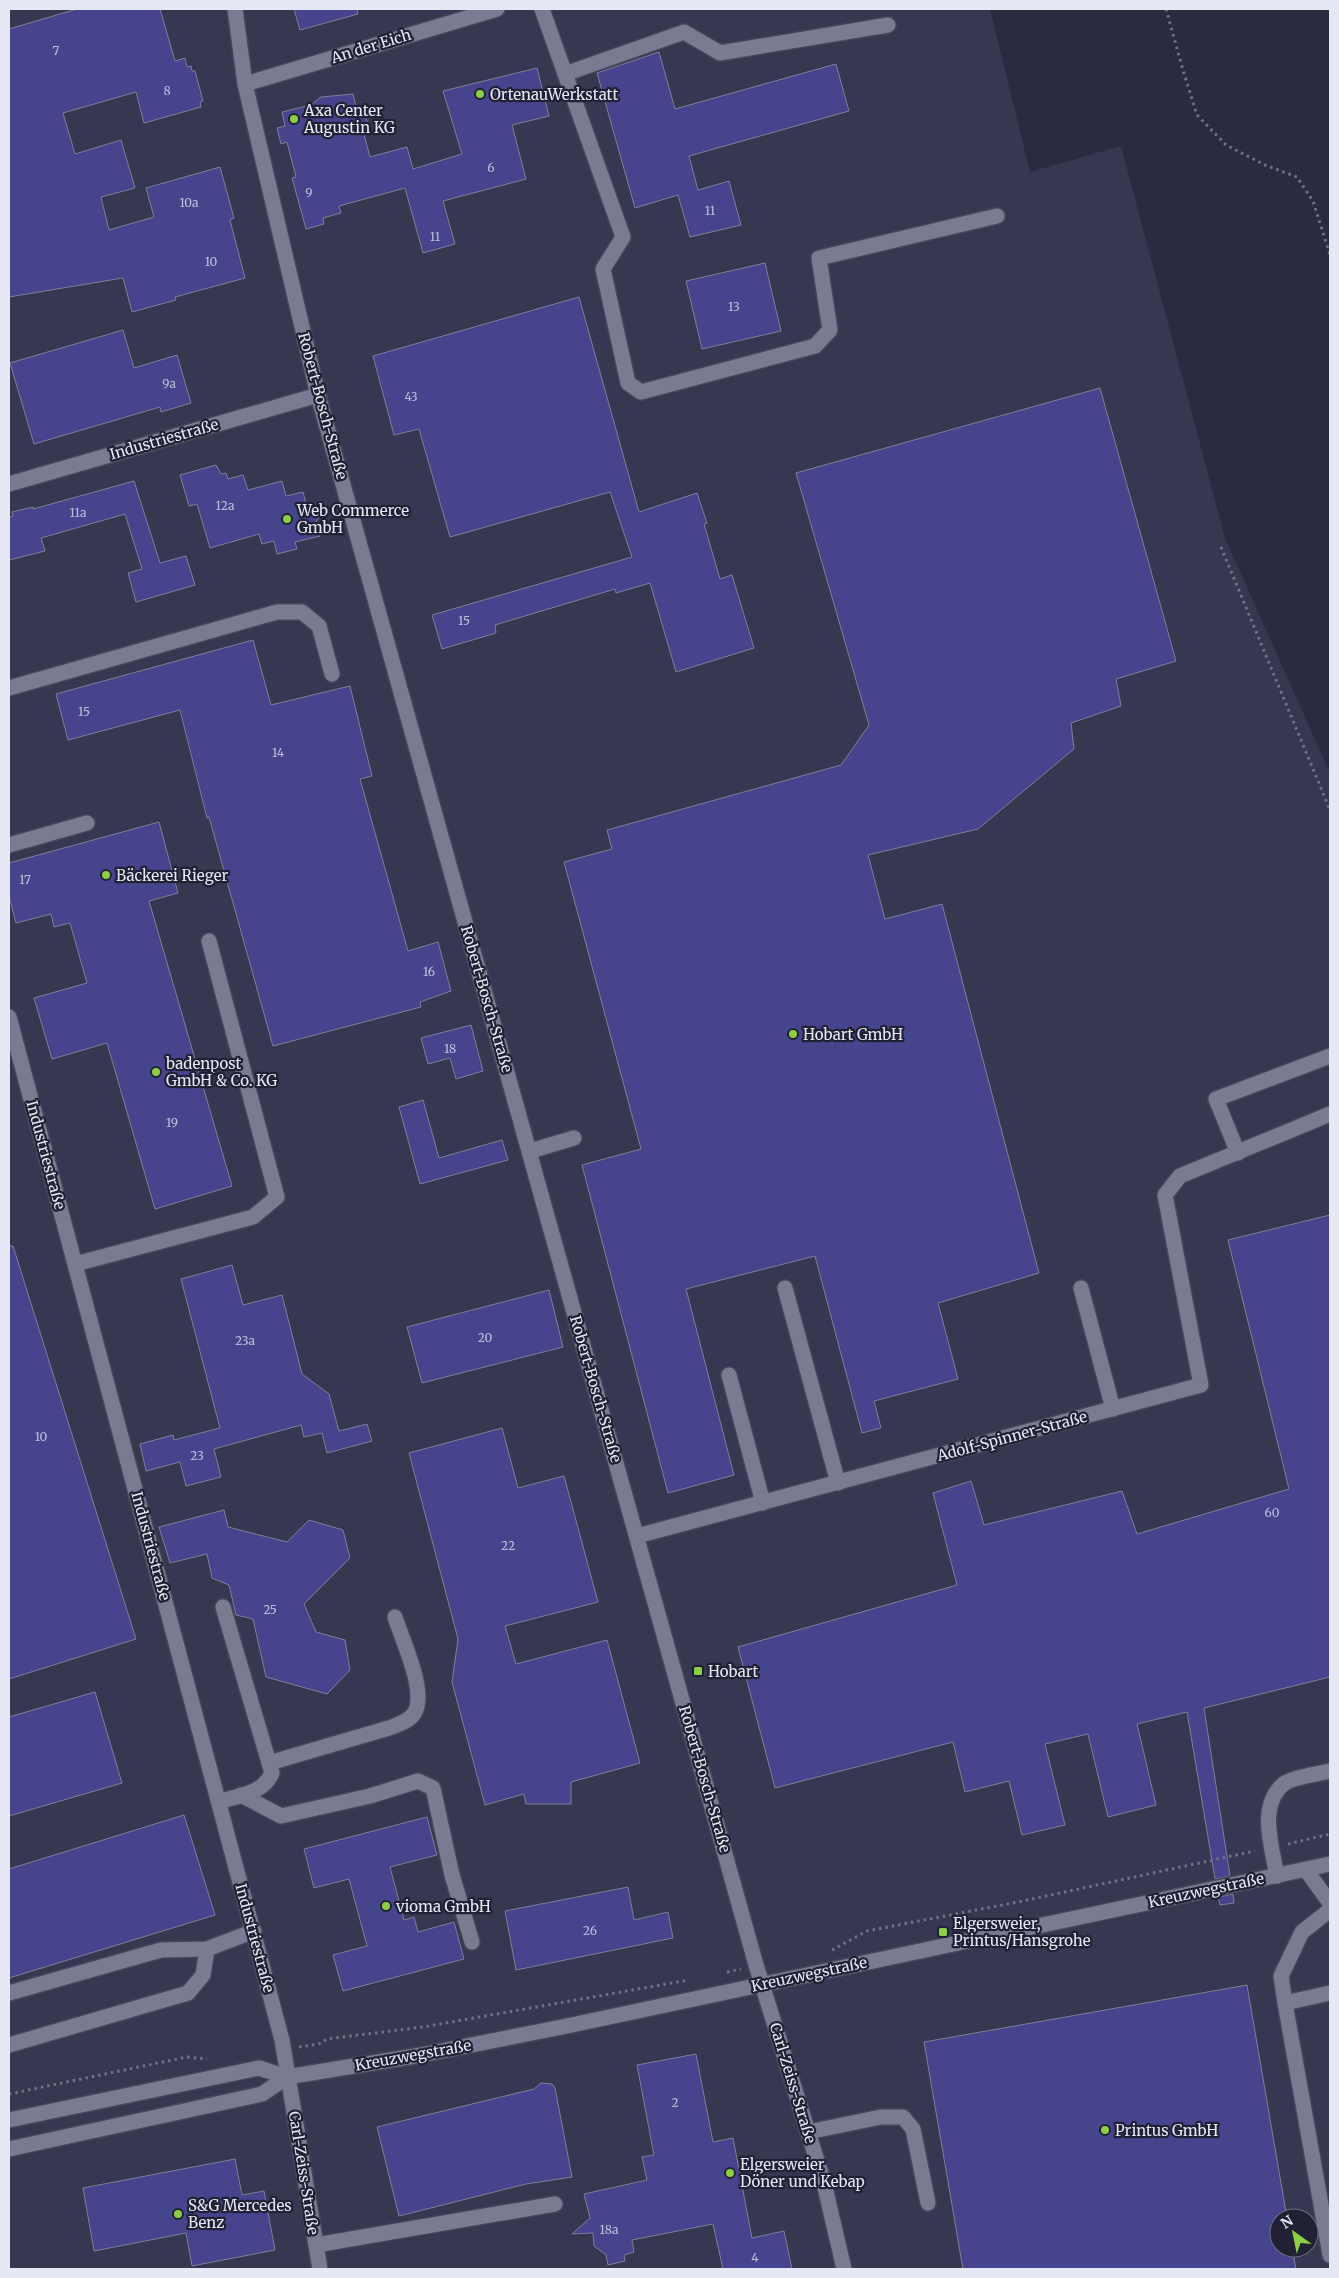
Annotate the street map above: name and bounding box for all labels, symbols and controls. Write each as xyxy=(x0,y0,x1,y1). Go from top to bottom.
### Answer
street label: An der Eich xyxy=(328,25,413,68)
house number: 7 xyxy=(53,43,60,58)
house number: 8 xyxy=(163,83,171,98)
place label: OrtenauWerkstatt xyxy=(490,85,619,104)
marker: OrtenauWerkstatt xyxy=(474,88,486,100)
place label: Axa Center Augustin KG xyxy=(303,101,395,137)
marker: Axa Center Augustin KG xyxy=(288,113,300,125)
house number: 6 xyxy=(487,160,495,175)
house number: 9 xyxy=(305,185,313,200)
house number: 10a xyxy=(179,195,199,210)
house number: 11 xyxy=(705,203,716,218)
house number: 11 xyxy=(430,229,441,244)
house number: 10 xyxy=(205,254,218,269)
house number: 13 xyxy=(728,299,740,314)
street label: Robert-Bosch-Straße xyxy=(294,330,352,482)
house number: 9a xyxy=(162,376,176,391)
house number: 43 xyxy=(404,389,418,404)
street label: Industriestraße xyxy=(107,414,221,464)
house number: 12a xyxy=(216,498,235,513)
place label: Web Commerce GmbH xyxy=(296,501,409,537)
house number: 11a xyxy=(70,505,87,520)
marker: Web Commerce GmbH xyxy=(281,513,293,525)
house number: 15 xyxy=(458,613,470,628)
house number: 15 xyxy=(78,704,90,719)
house number: 14 xyxy=(272,745,285,760)
place label: Bäckerei Rieger xyxy=(116,866,228,885)
marker: Bäckerei Rieger xyxy=(100,869,112,881)
house number: 17 xyxy=(19,872,31,887)
street label: Robert-Bosch-Straße xyxy=(457,923,517,1075)
house number: 16 xyxy=(423,964,435,979)
place label: Hobart GmbH xyxy=(803,1025,903,1044)
marker: Hobart GmbH xyxy=(787,1028,799,1040)
house number: 18 xyxy=(444,1041,456,1056)
place label: badenpost GmbH & Co. KG xyxy=(165,1054,277,1090)
marker: badenpost GmbH & Co. KG xyxy=(150,1066,162,1078)
street label: Industriestraße xyxy=(22,1098,70,1212)
house number: 19 xyxy=(166,1115,178,1130)
street label: Robert-Bosch-Straße xyxy=(566,1313,626,1465)
house number: 20 xyxy=(478,1330,493,1345)
house number: 23a xyxy=(235,1333,256,1348)
street label: Adolf-Spinner-Straße xyxy=(934,1407,1089,1465)
house number: 10 xyxy=(35,1429,48,1444)
house number: 23 xyxy=(190,1448,204,1463)
street label: Industriestraße xyxy=(127,1489,175,1603)
house number: 60 xyxy=(1265,1505,1280,1520)
house number: 22 xyxy=(501,1538,515,1553)
house number: 25 xyxy=(263,1602,277,1617)
place label: Hobart xyxy=(708,1662,759,1681)
marker: Hobart xyxy=(692,1665,704,1677)
street label: Robert-Bosch-Straße xyxy=(675,1703,735,1855)
street label: Kreuzwegstraße xyxy=(1146,1868,1266,1912)
street label: Industriestraße xyxy=(231,1881,279,1995)
place label: vioma GmbH xyxy=(395,1897,491,1916)
marker: vioma GmbH xyxy=(380,1900,392,1912)
place label: Elgersweier, Printus/Hansgrohe xyxy=(953,1914,1091,1950)
house number: 26 xyxy=(583,1923,597,1938)
marker: Elgersweier, Printus/Hansgrohe xyxy=(937,1926,949,1938)
street label: Kreuzwegstraße xyxy=(749,1952,869,1996)
street label: Carl-Zeiss-Straße xyxy=(766,2020,820,2146)
street label: Kreuzwegstraße xyxy=(353,2035,473,2075)
house number: 2 xyxy=(671,2095,679,2110)
street label: Carl-Zeiss-Straße xyxy=(285,2110,323,2236)
place label: Printus GmbH xyxy=(1115,2121,1218,2140)
marker: Printus GmbH xyxy=(1099,2124,1111,2136)
place label: Elgersweier Döner und Kebap xyxy=(740,2155,865,2191)
marker: Elgersweier Döner und Kebap xyxy=(724,2167,736,2179)
place label: S&G Mercedes Benz xyxy=(188,2196,292,2232)
marker: S&G Mercedes Benz xyxy=(172,2208,184,2220)
north arrow xyxy=(1269,2208,1319,2258)
text: N xyxy=(1277,2212,1296,2233)
house number: 18a xyxy=(600,2222,619,2237)
house number: 4 xyxy=(751,2250,759,2265)

